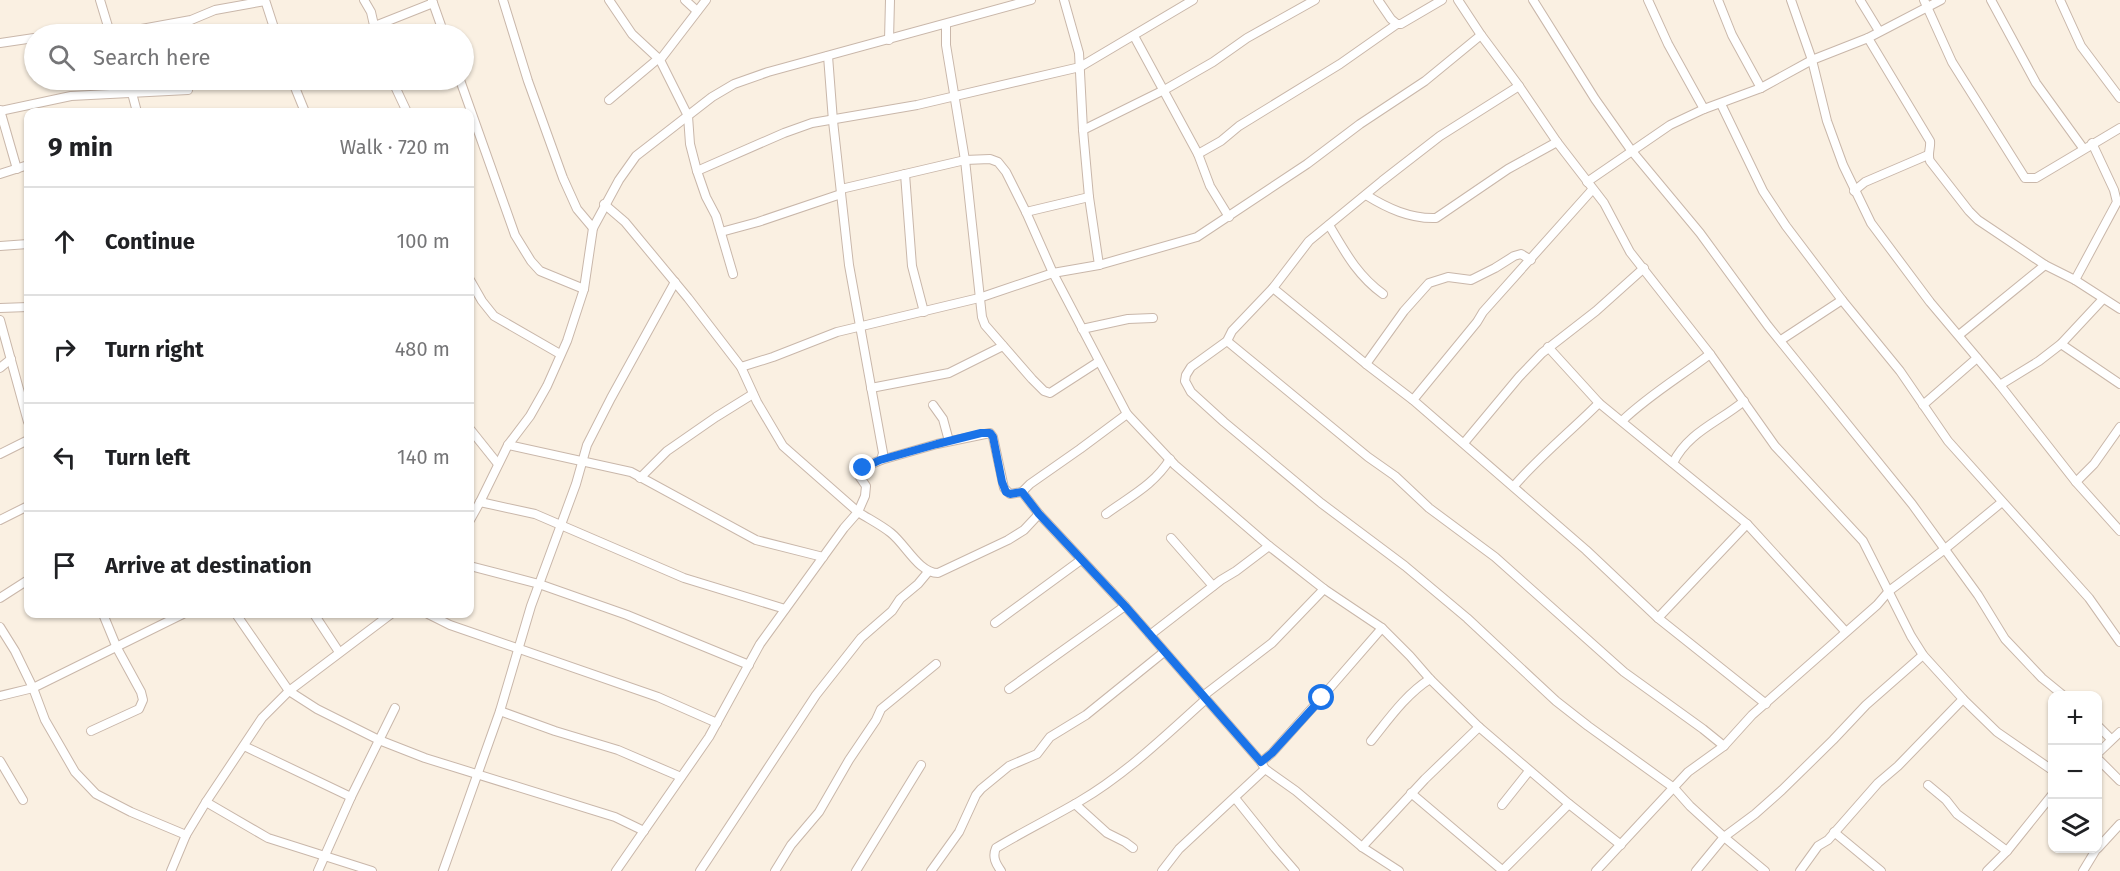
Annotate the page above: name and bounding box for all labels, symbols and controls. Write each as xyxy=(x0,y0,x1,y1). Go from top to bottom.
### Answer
search box xyxy=(24,24,474,90)
icon: search xyxy=(45,41,78,74)
text: Search here xyxy=(93,44,211,71)
text: 9 min xyxy=(48,132,113,163)
text: Walk · 720 m xyxy=(340,135,450,159)
icon: ahead xyxy=(48,225,81,258)
text: Continue xyxy=(105,228,195,255)
text: 100 m xyxy=(397,229,450,253)
icon: right xyxy=(48,333,81,366)
text: Turn right xyxy=(105,336,204,363)
text: 480 m xyxy=(395,337,450,361)
icon: left xyxy=(48,441,81,474)
text: Turn left xyxy=(105,444,190,471)
text: 140 m xyxy=(397,445,450,469)
route end xyxy=(849,454,875,480)
icon: arrive xyxy=(48,549,81,582)
text: Arrive at destination xyxy=(105,552,312,579)
route start xyxy=(1308,684,1334,710)
map controls xyxy=(2048,691,2102,853)
button: + xyxy=(2048,691,2102,745)
button: − xyxy=(2048,745,2102,799)
button: layers xyxy=(2048,799,2102,853)

